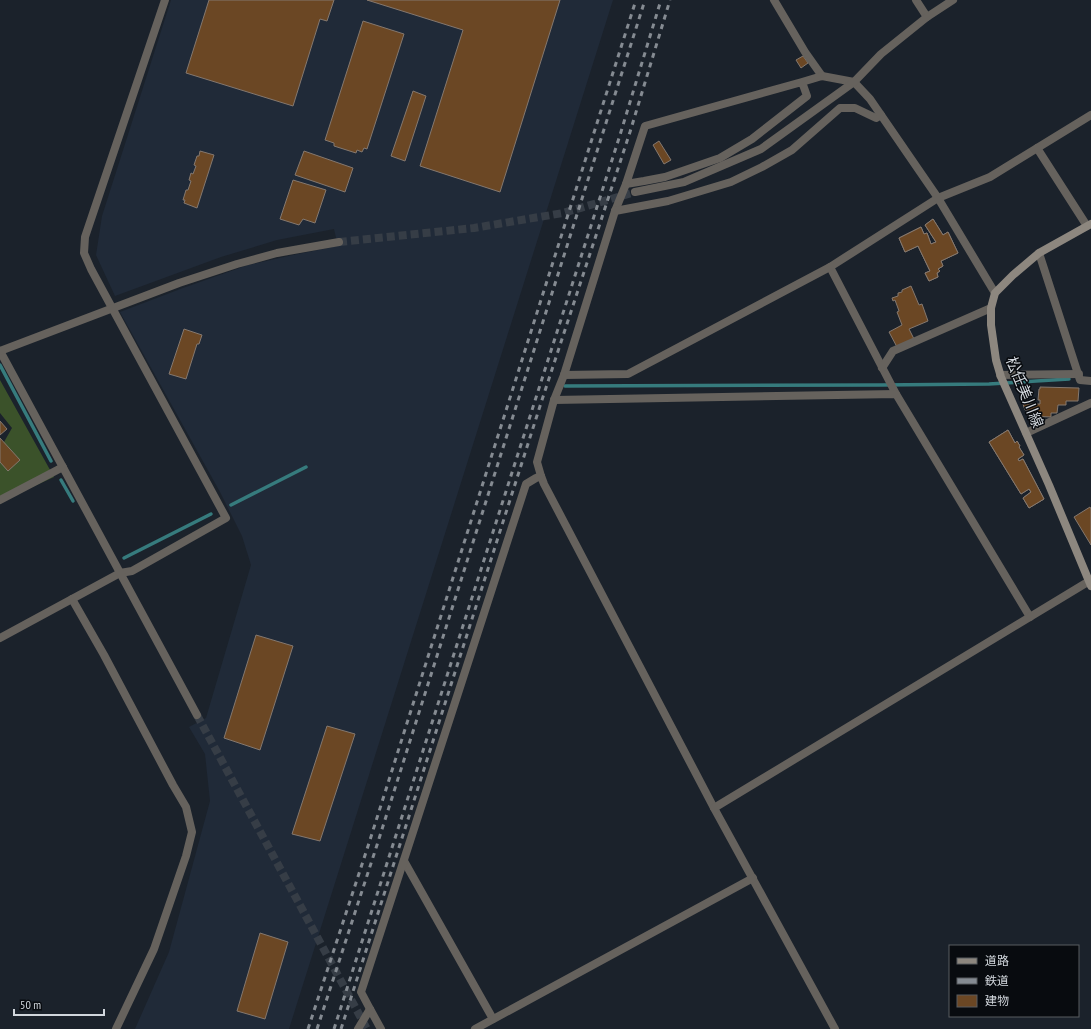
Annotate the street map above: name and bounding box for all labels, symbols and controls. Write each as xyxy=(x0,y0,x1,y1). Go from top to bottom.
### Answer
street label: 松任美川線 xyxy=(1002,354,1048,430)
legend xyxy=(949,945,1079,1017)
text: 道路 xyxy=(985,953,1009,968)
text: 鉄道 xyxy=(985,973,1009,988)
scale bar xyxy=(14,991,104,1017)
text: 建物 xyxy=(985,993,1009,1008)
text: 50 m xyxy=(20,997,41,1012)

